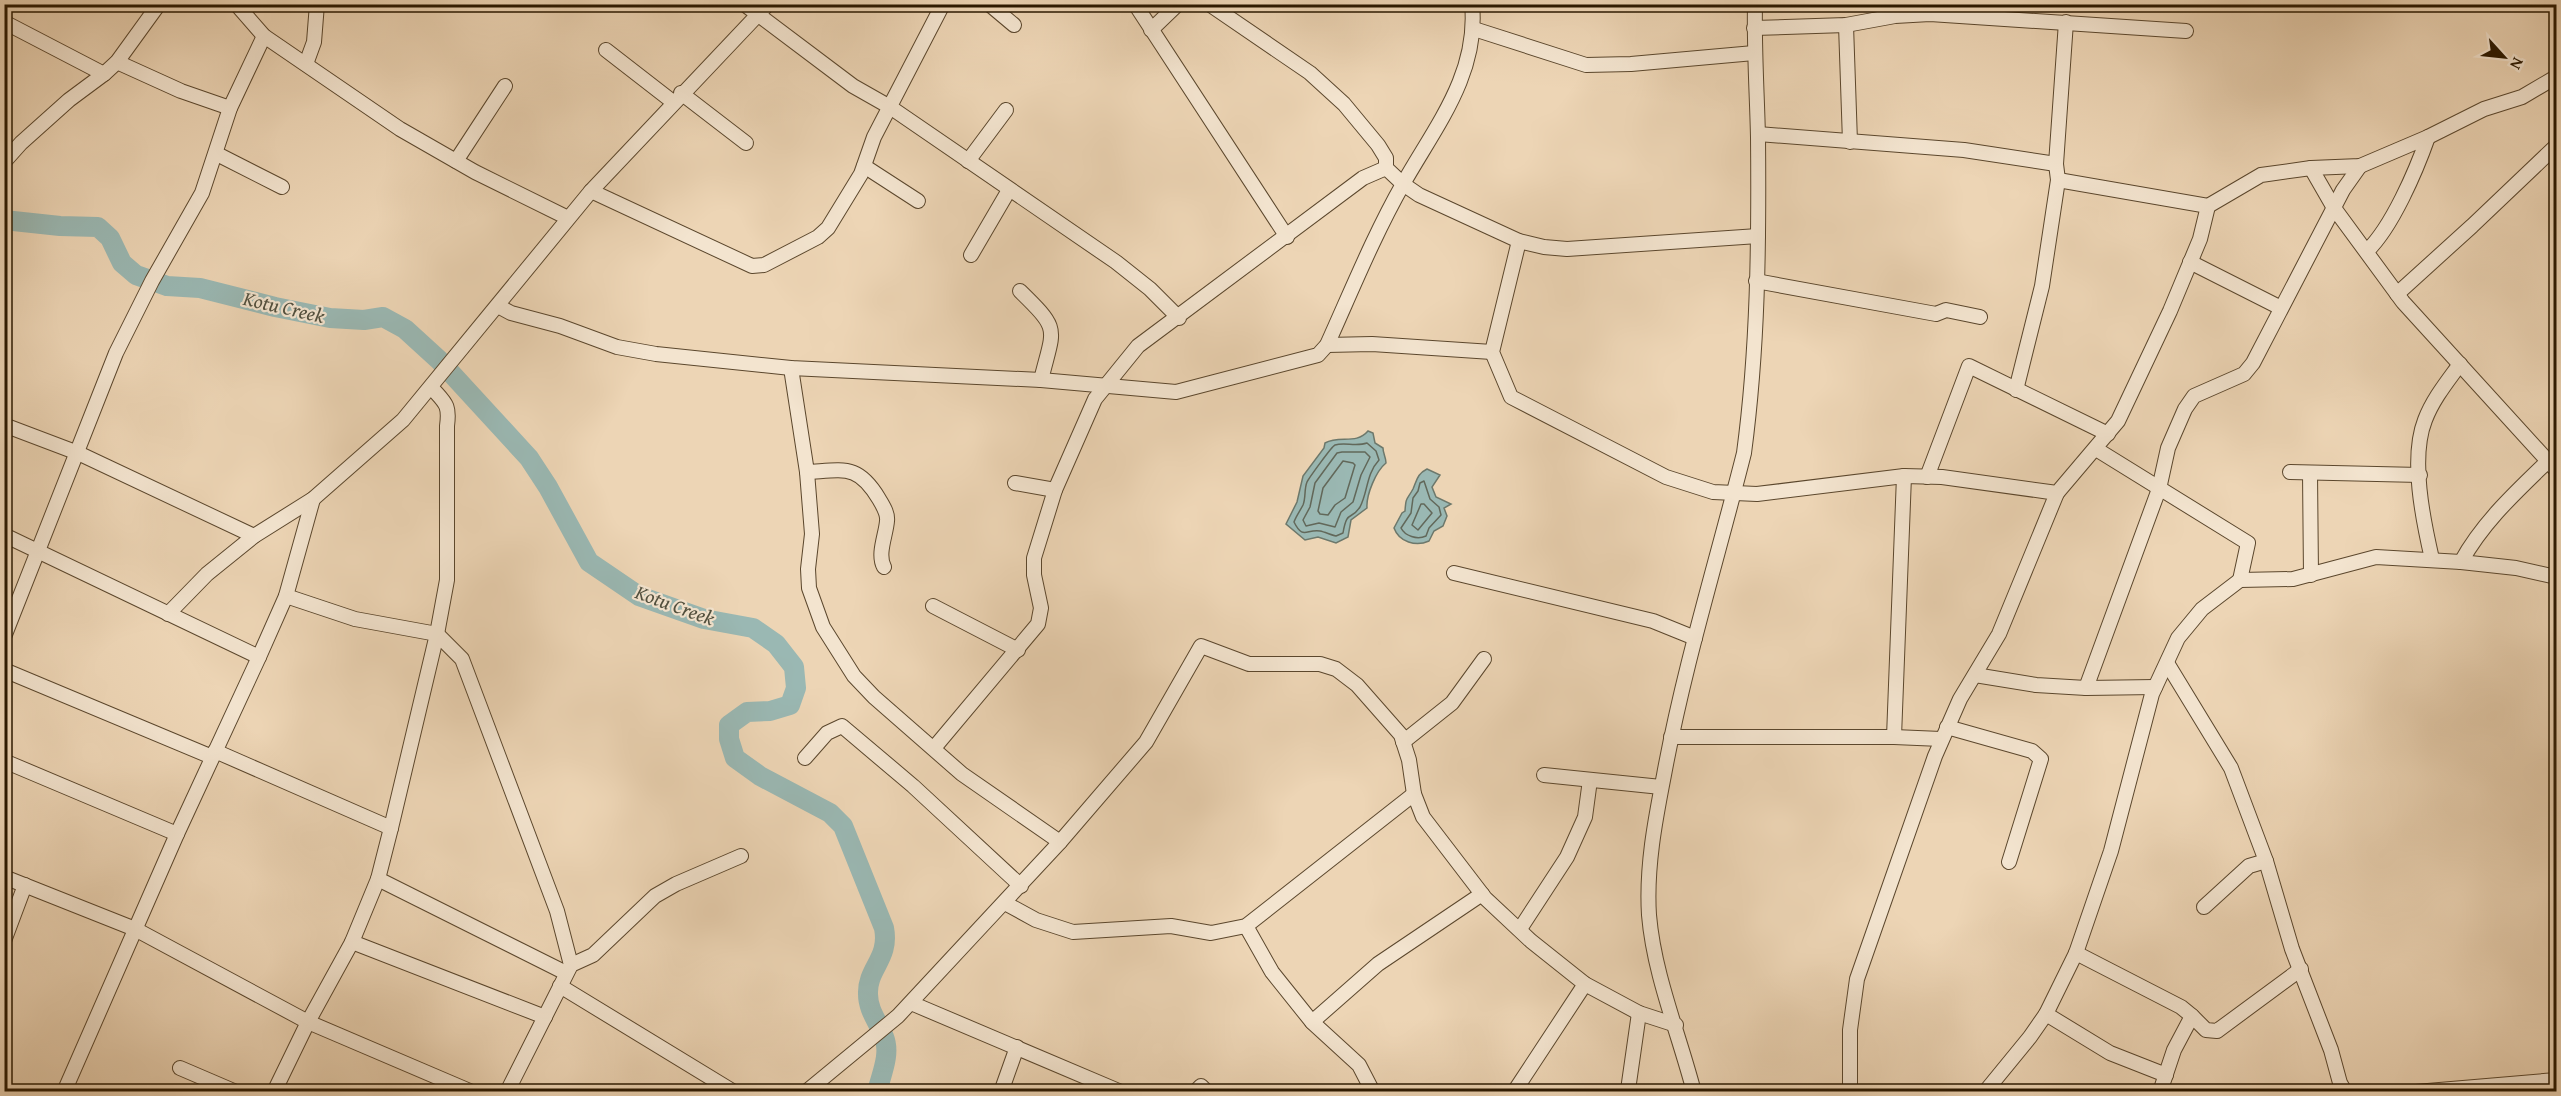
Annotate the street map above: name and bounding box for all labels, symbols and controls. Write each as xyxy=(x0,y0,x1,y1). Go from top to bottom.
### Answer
north arrow xyxy=(2474,27,2534,87)
text: N xyxy=(2504,54,2530,74)
water label: Kotu Creek xyxy=(240,283,328,330)
water label: Kotu Creek xyxy=(631,576,720,633)

